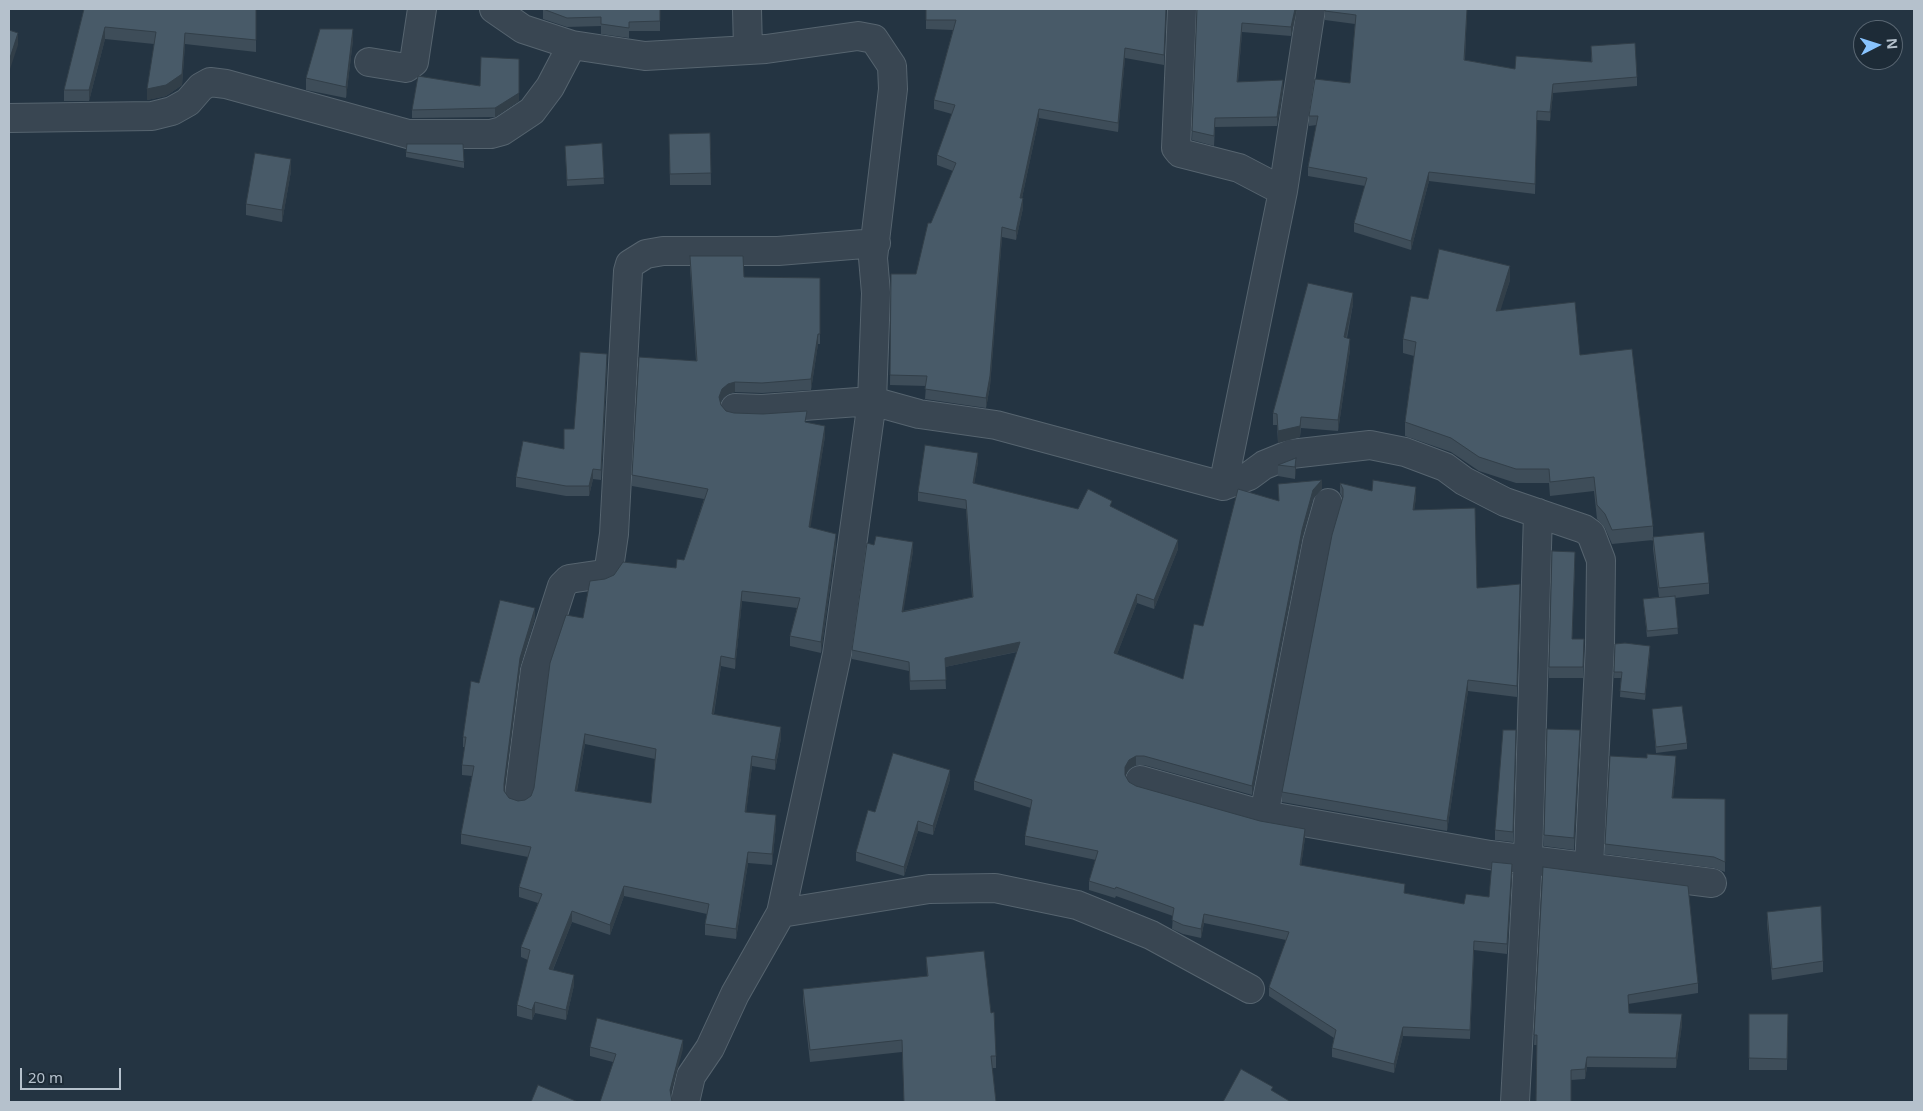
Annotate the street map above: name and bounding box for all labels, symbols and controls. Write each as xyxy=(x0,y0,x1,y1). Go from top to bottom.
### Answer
north arrow xyxy=(1853,20,1903,70)
text: N xyxy=(1882,37,1902,50)
scale bar xyxy=(22,1058,124,1090)
text: 20 m xyxy=(28,1067,63,1087)

